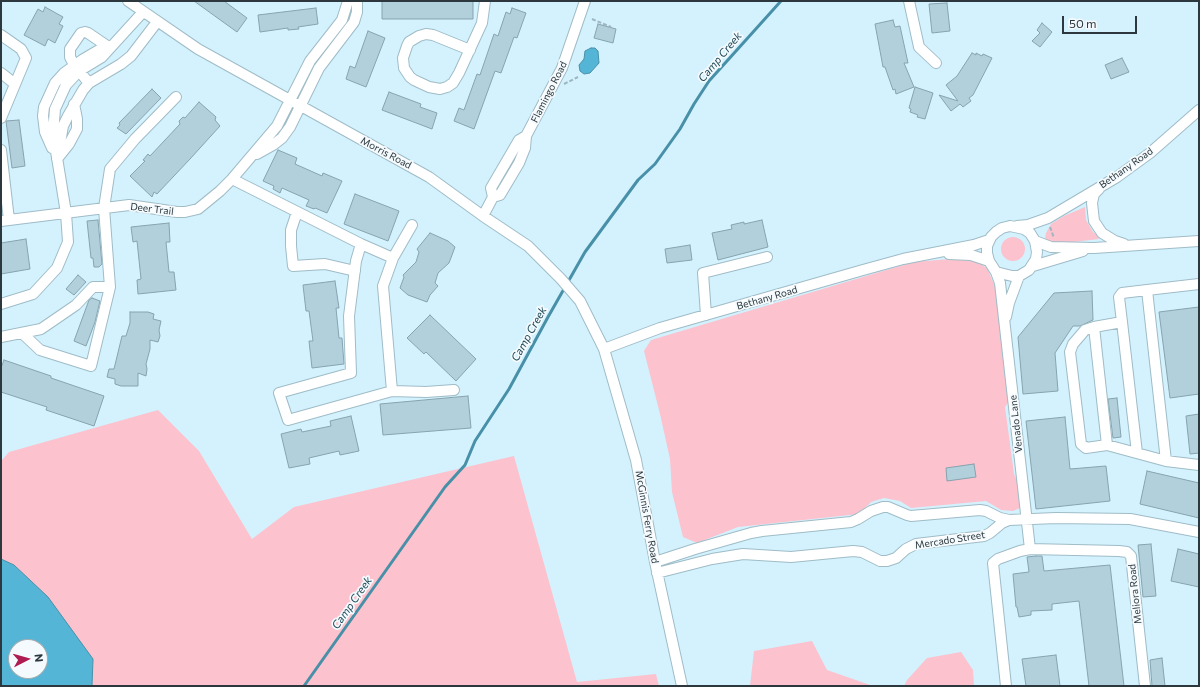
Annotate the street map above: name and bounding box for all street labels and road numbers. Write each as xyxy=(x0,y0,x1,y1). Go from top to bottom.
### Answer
street label: Flamingo Road xyxy=(528,59,570,125)
street label: Morris Road xyxy=(359,135,413,171)
street label: Bethany Road xyxy=(1097,145,1155,191)
street label: Deer Trail xyxy=(130,200,174,218)
street label: Bethany Road xyxy=(735,284,799,312)
street label: Venado Lane xyxy=(1007,395,1025,453)
street label: McGinnis Ferry Road xyxy=(633,470,661,564)
street label: Mercado Street xyxy=(914,529,986,551)
street label: Meliora Road xyxy=(1126,563,1144,625)

